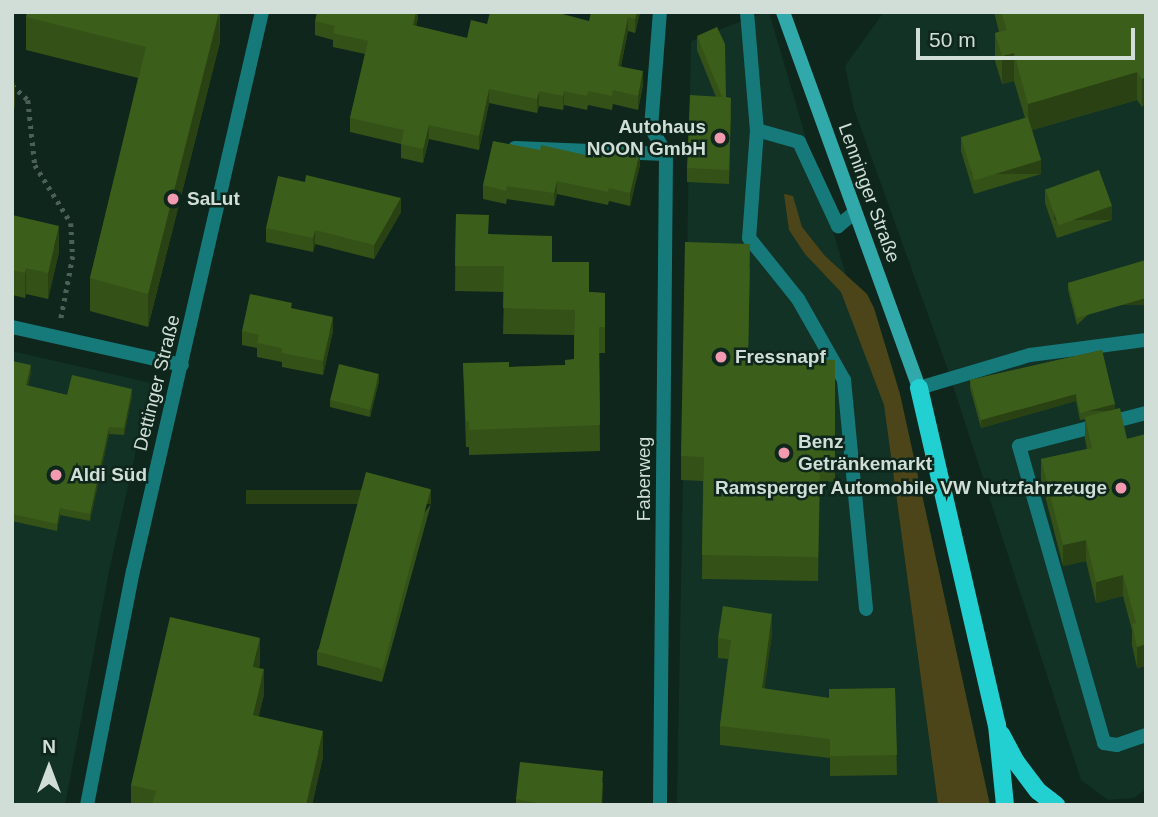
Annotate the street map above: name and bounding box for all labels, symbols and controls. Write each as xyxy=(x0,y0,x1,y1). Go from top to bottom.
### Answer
scale bar xyxy=(920,14,1139,58)
text: 50 m xyxy=(929,28,976,51)
place label: Autohaus NOON GmbH xyxy=(587,116,706,160)
street label: Lenninger Straße xyxy=(833,120,905,266)
marker: Autohaus NOON GmbH xyxy=(712,130,728,146)
place label: SaLut xyxy=(187,188,240,210)
marker: SaLut xyxy=(165,191,181,207)
street label: Dettinger Straße xyxy=(129,313,185,453)
place label: Fressnapf xyxy=(735,346,826,368)
marker: Fressnapf xyxy=(713,349,729,365)
place label: Benz Getränkemarkt xyxy=(798,431,932,475)
street label: Faberweg xyxy=(633,437,655,521)
marker: Benz Getränkemarkt xyxy=(776,445,792,461)
place label: Aldi Süd xyxy=(70,464,147,486)
marker: Aldi Süd xyxy=(48,467,64,483)
place label: Ramsperger Automobile VW Nutzfahrzeuge xyxy=(714,477,1107,499)
marker: Ramsperger Automobile VW Nutzfahrzeuge xyxy=(1113,480,1129,496)
north arrow xyxy=(14,733,84,803)
text: N xyxy=(42,736,56,757)

